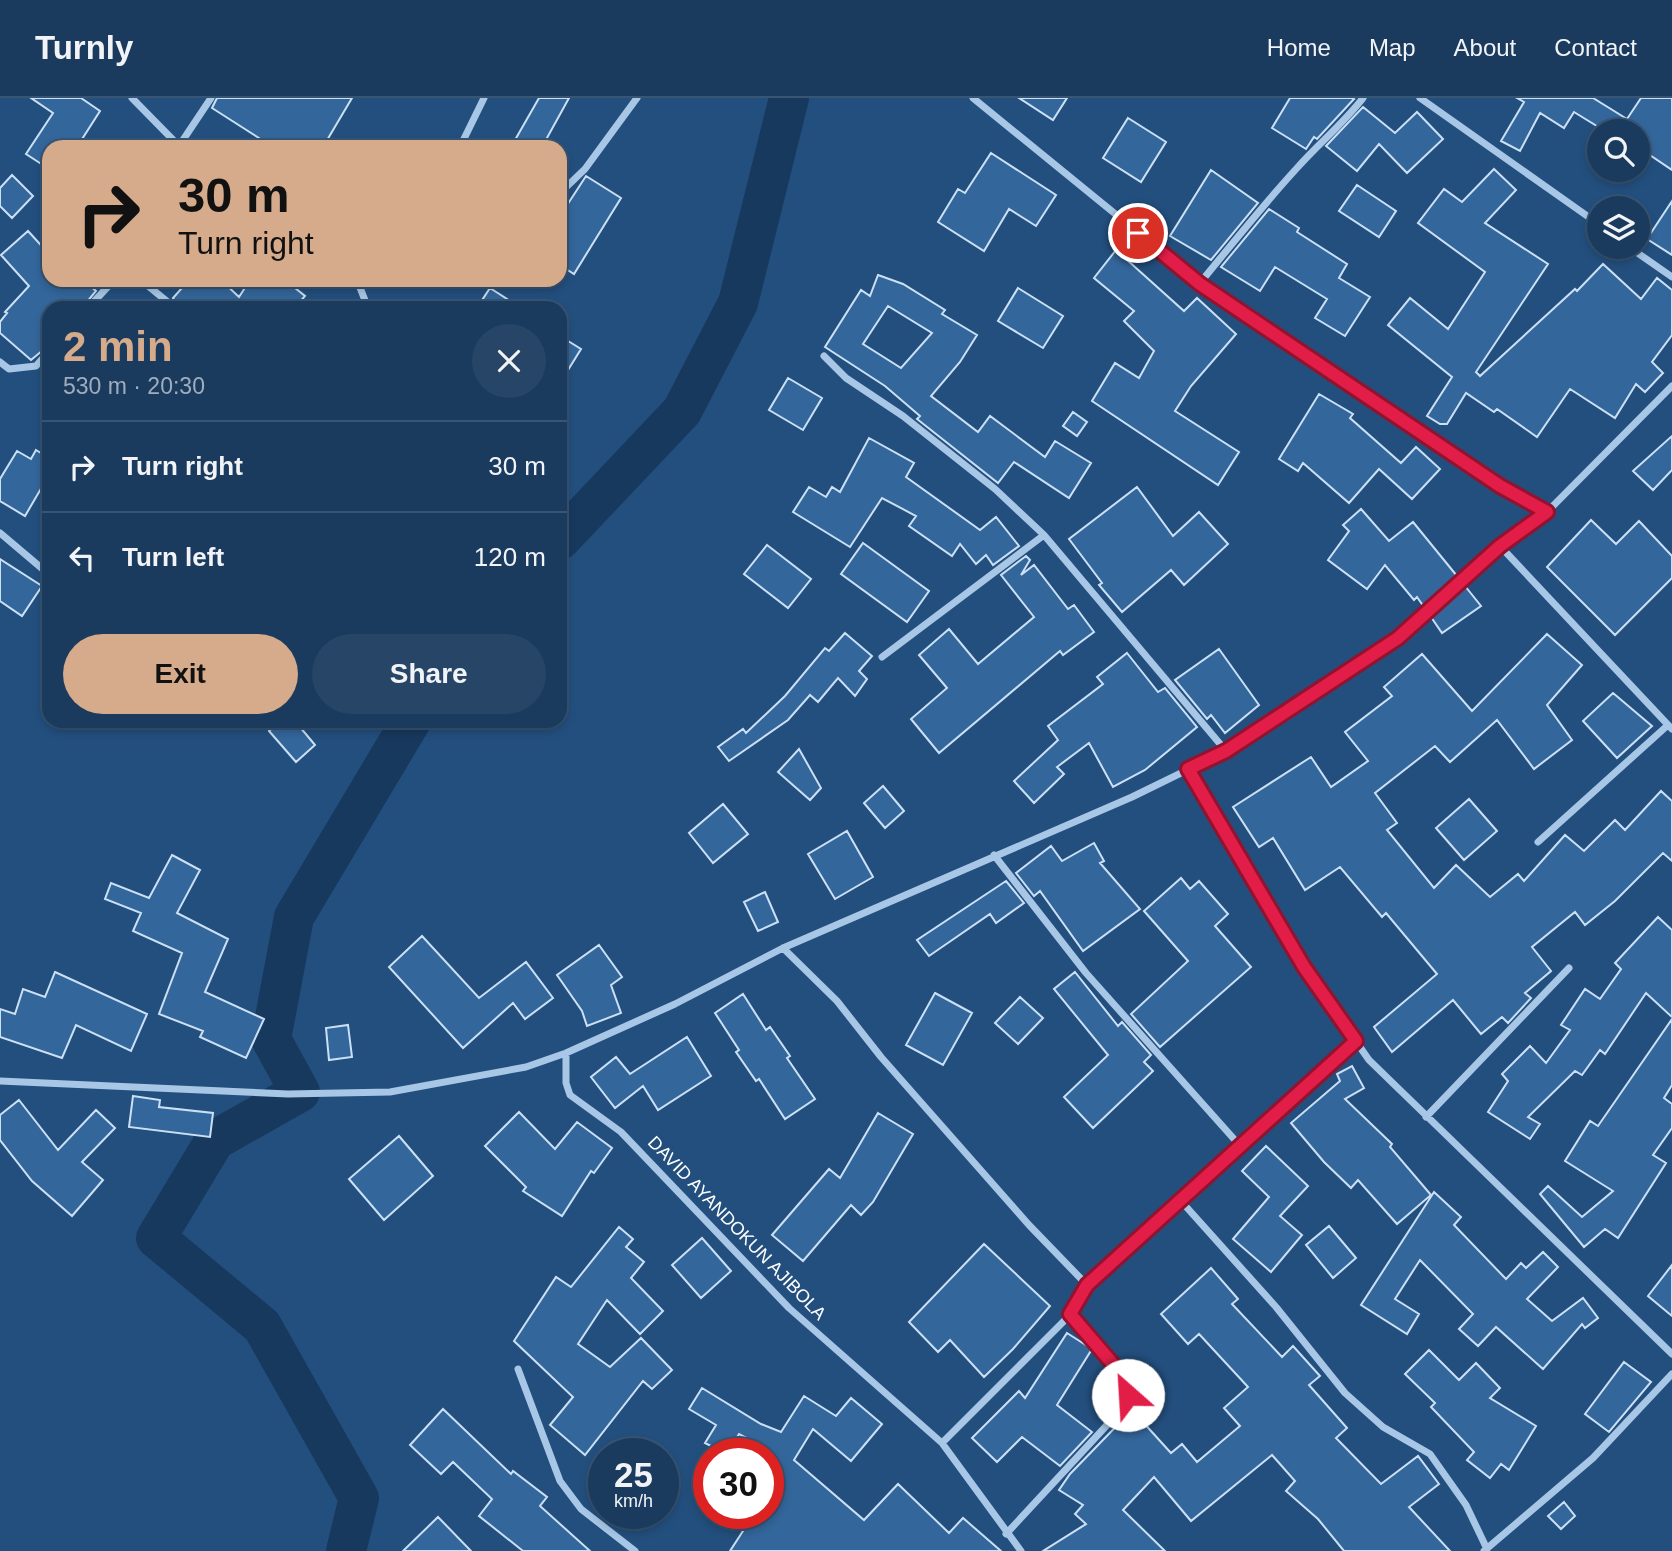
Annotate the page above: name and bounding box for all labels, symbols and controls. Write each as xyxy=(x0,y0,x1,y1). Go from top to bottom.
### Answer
text: Turnly xyxy=(35,29,133,66)
text: Home xyxy=(1267,34,1331,61)
text: Map xyxy=(1369,34,1416,61)
text: About xyxy=(1454,34,1516,61)
text: Contact xyxy=(1554,34,1637,61)
map controls xyxy=(1587,119,1650,259)
button: search xyxy=(1587,119,1650,182)
icon: right xyxy=(63,168,154,259)
text: 30 m xyxy=(178,168,290,222)
button: layers xyxy=(1587,196,1650,259)
pin xyxy=(1108,203,1168,263)
icon: arrive xyxy=(1119,214,1157,252)
text: Turn right xyxy=(178,225,314,261)
text: 2 min xyxy=(63,323,173,370)
button: close xyxy=(472,324,546,398)
text: 530 m · 20:30 xyxy=(63,373,205,399)
icon: right xyxy=(63,448,101,486)
text: Turn right xyxy=(122,451,243,481)
text: 30 m xyxy=(488,451,546,481)
icon: left xyxy=(63,539,101,577)
text: Turn left xyxy=(122,542,224,572)
text: 120 m xyxy=(474,542,546,572)
button: Exit xyxy=(63,634,298,714)
button: Share xyxy=(312,634,546,714)
street label: DAVID AYANDOKUN AJIBOLA xyxy=(644,1132,830,1324)
position arrow xyxy=(1091,1358,1165,1432)
speed limit sign: 30 xyxy=(693,1438,784,1529)
text: 25 xyxy=(614,1455,653,1494)
text: km/h xyxy=(614,1491,653,1511)

